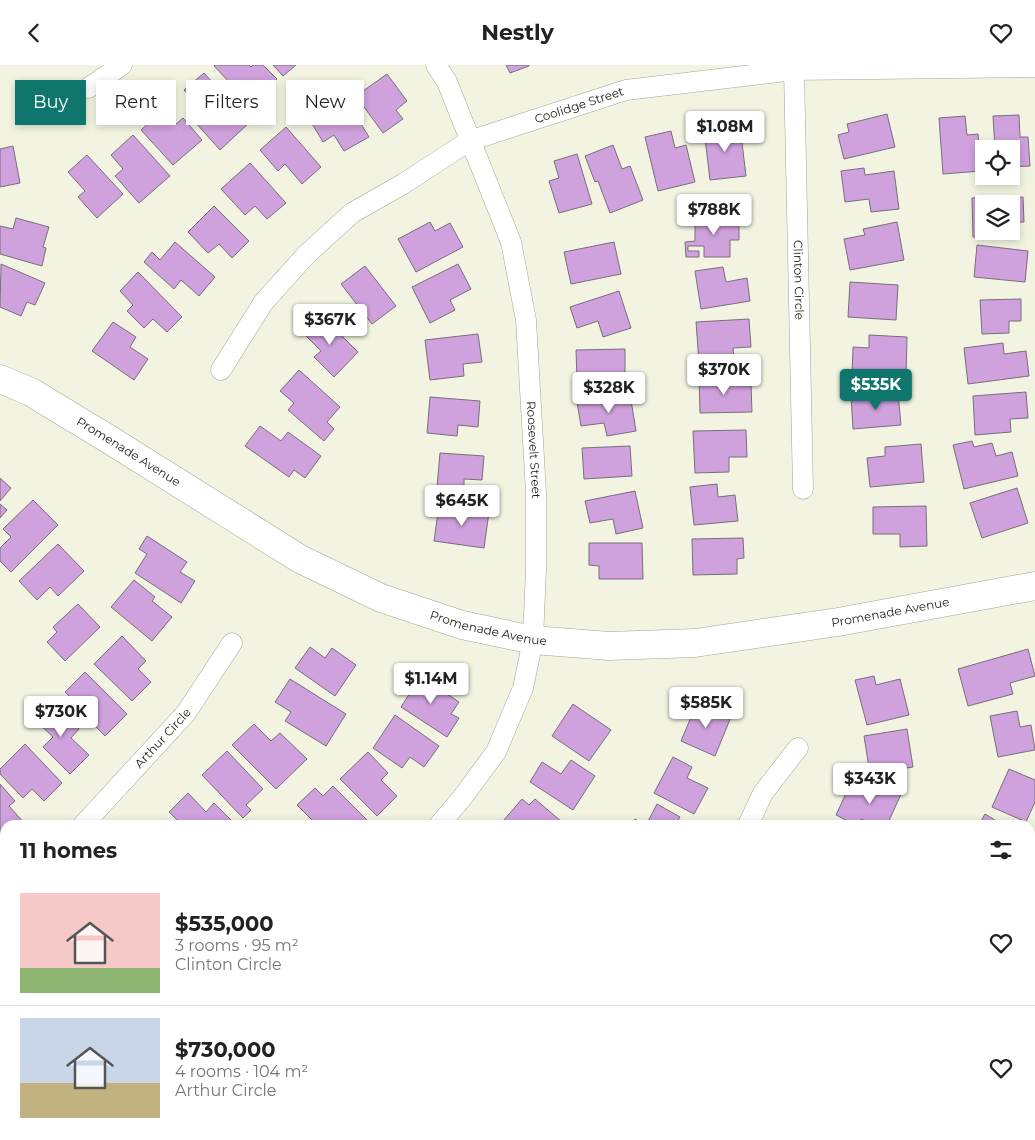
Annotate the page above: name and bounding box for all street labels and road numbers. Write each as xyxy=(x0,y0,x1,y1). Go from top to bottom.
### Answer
street label: Coolidge Street xyxy=(532,83,626,126)
street label: Clinton Circle xyxy=(791,240,807,320)
street label: Roosevelt Street xyxy=(524,401,544,499)
street label: Promenade Avenue xyxy=(74,413,184,489)
street label: Promenade Avenue xyxy=(830,594,950,630)
street label: Promenade Avenue xyxy=(428,607,547,648)
street label: Arthur Circle xyxy=(131,705,194,771)

